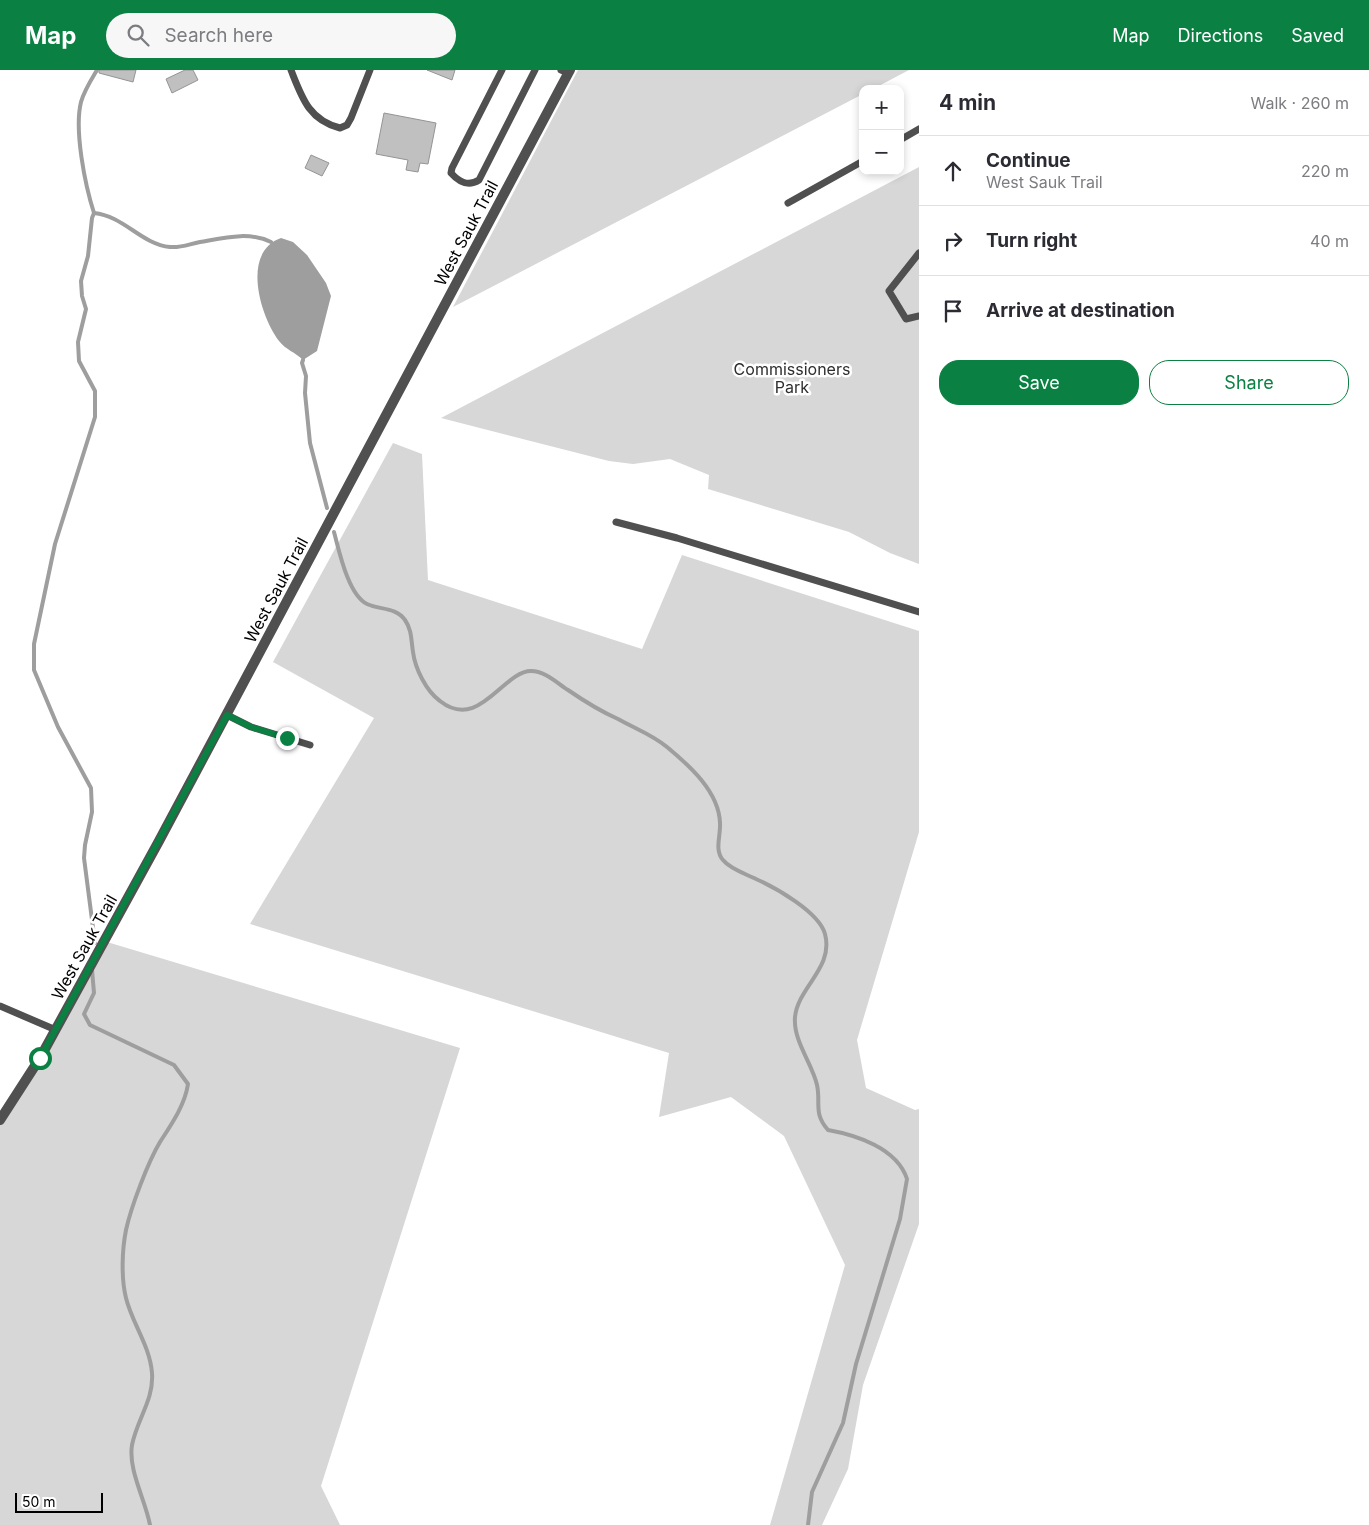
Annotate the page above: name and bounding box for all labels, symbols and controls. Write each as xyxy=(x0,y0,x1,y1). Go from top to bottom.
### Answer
search box xyxy=(106,13,456,58)
text: Map xyxy=(25,21,76,50)
icon: search xyxy=(124,21,152,49)
text: Search here xyxy=(164,24,273,47)
text: Map xyxy=(1112,25,1150,46)
text: Directions xyxy=(1178,25,1263,46)
text: Saved xyxy=(1291,25,1344,46)
map controls xyxy=(859,85,904,175)
button: + xyxy=(859,85,904,130)
text: 4 min xyxy=(939,90,996,115)
text: Walk · 260 m xyxy=(1251,93,1349,113)
button: − xyxy=(859,130,904,175)
text: Continue xyxy=(986,149,1071,172)
icon: ahead xyxy=(939,157,967,185)
text: 220 m xyxy=(1301,161,1349,181)
text: West Sauk Trail xyxy=(986,172,1103,192)
street label: West Sauk Trail xyxy=(430,177,502,289)
icon: right xyxy=(939,227,967,255)
text: Turn right xyxy=(986,229,1077,252)
text: 40 m xyxy=(1310,231,1349,251)
icon: arrive xyxy=(939,297,967,325)
text: Arrive at destination xyxy=(986,299,1175,322)
park label: Commissioners Park xyxy=(734,359,850,397)
button: Save xyxy=(939,360,1139,405)
button: Share xyxy=(1149,360,1349,405)
street label: West Sauk Trail xyxy=(240,534,312,646)
route end xyxy=(276,727,299,750)
street label: West Sauk Trail xyxy=(47,891,121,1003)
route start xyxy=(29,1047,52,1070)
scale bar xyxy=(15,1490,102,1513)
text: 50 m xyxy=(22,1493,56,1510)

